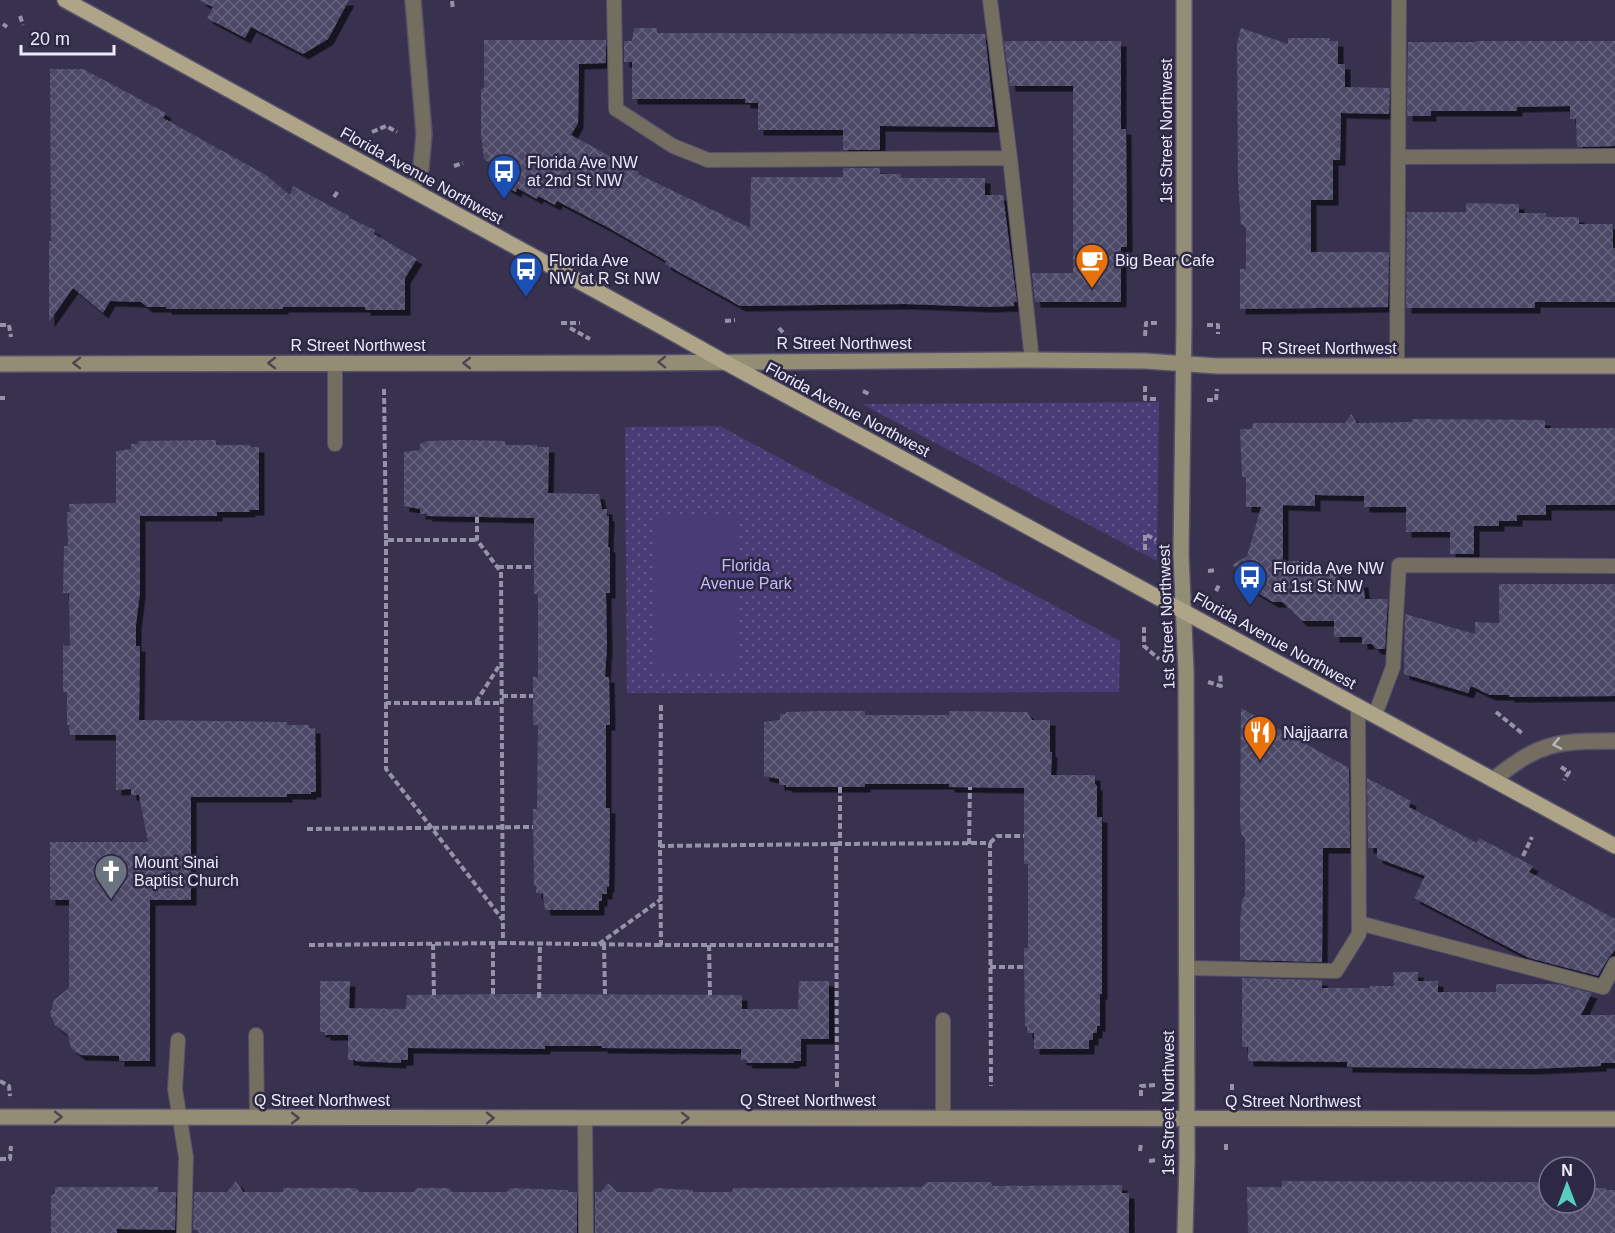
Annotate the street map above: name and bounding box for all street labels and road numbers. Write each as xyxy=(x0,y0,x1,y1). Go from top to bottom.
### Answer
street label: 1st Street Northwest xyxy=(1158,58,1175,203)
street label: Florida Avenue Northwest xyxy=(338,124,506,227)
street label: R Street Northwest xyxy=(776,335,912,352)
street label: R Street Northwest xyxy=(290,337,426,354)
street label: R Street Northwest xyxy=(1261,340,1397,357)
street label: Florida Avenue Northwest xyxy=(763,359,933,460)
street label: 1st Street Northwest xyxy=(1155,544,1178,690)
street label: Florida Avenue Northwest xyxy=(1191,589,1359,692)
street label: 1st Street Northwest xyxy=(1160,1030,1177,1175)
street label: Q Street Northwest xyxy=(254,1092,391,1109)
street label: Q Street Northwest xyxy=(740,1092,877,1109)
street label: Q Street Northwest xyxy=(1225,1093,1362,1110)

